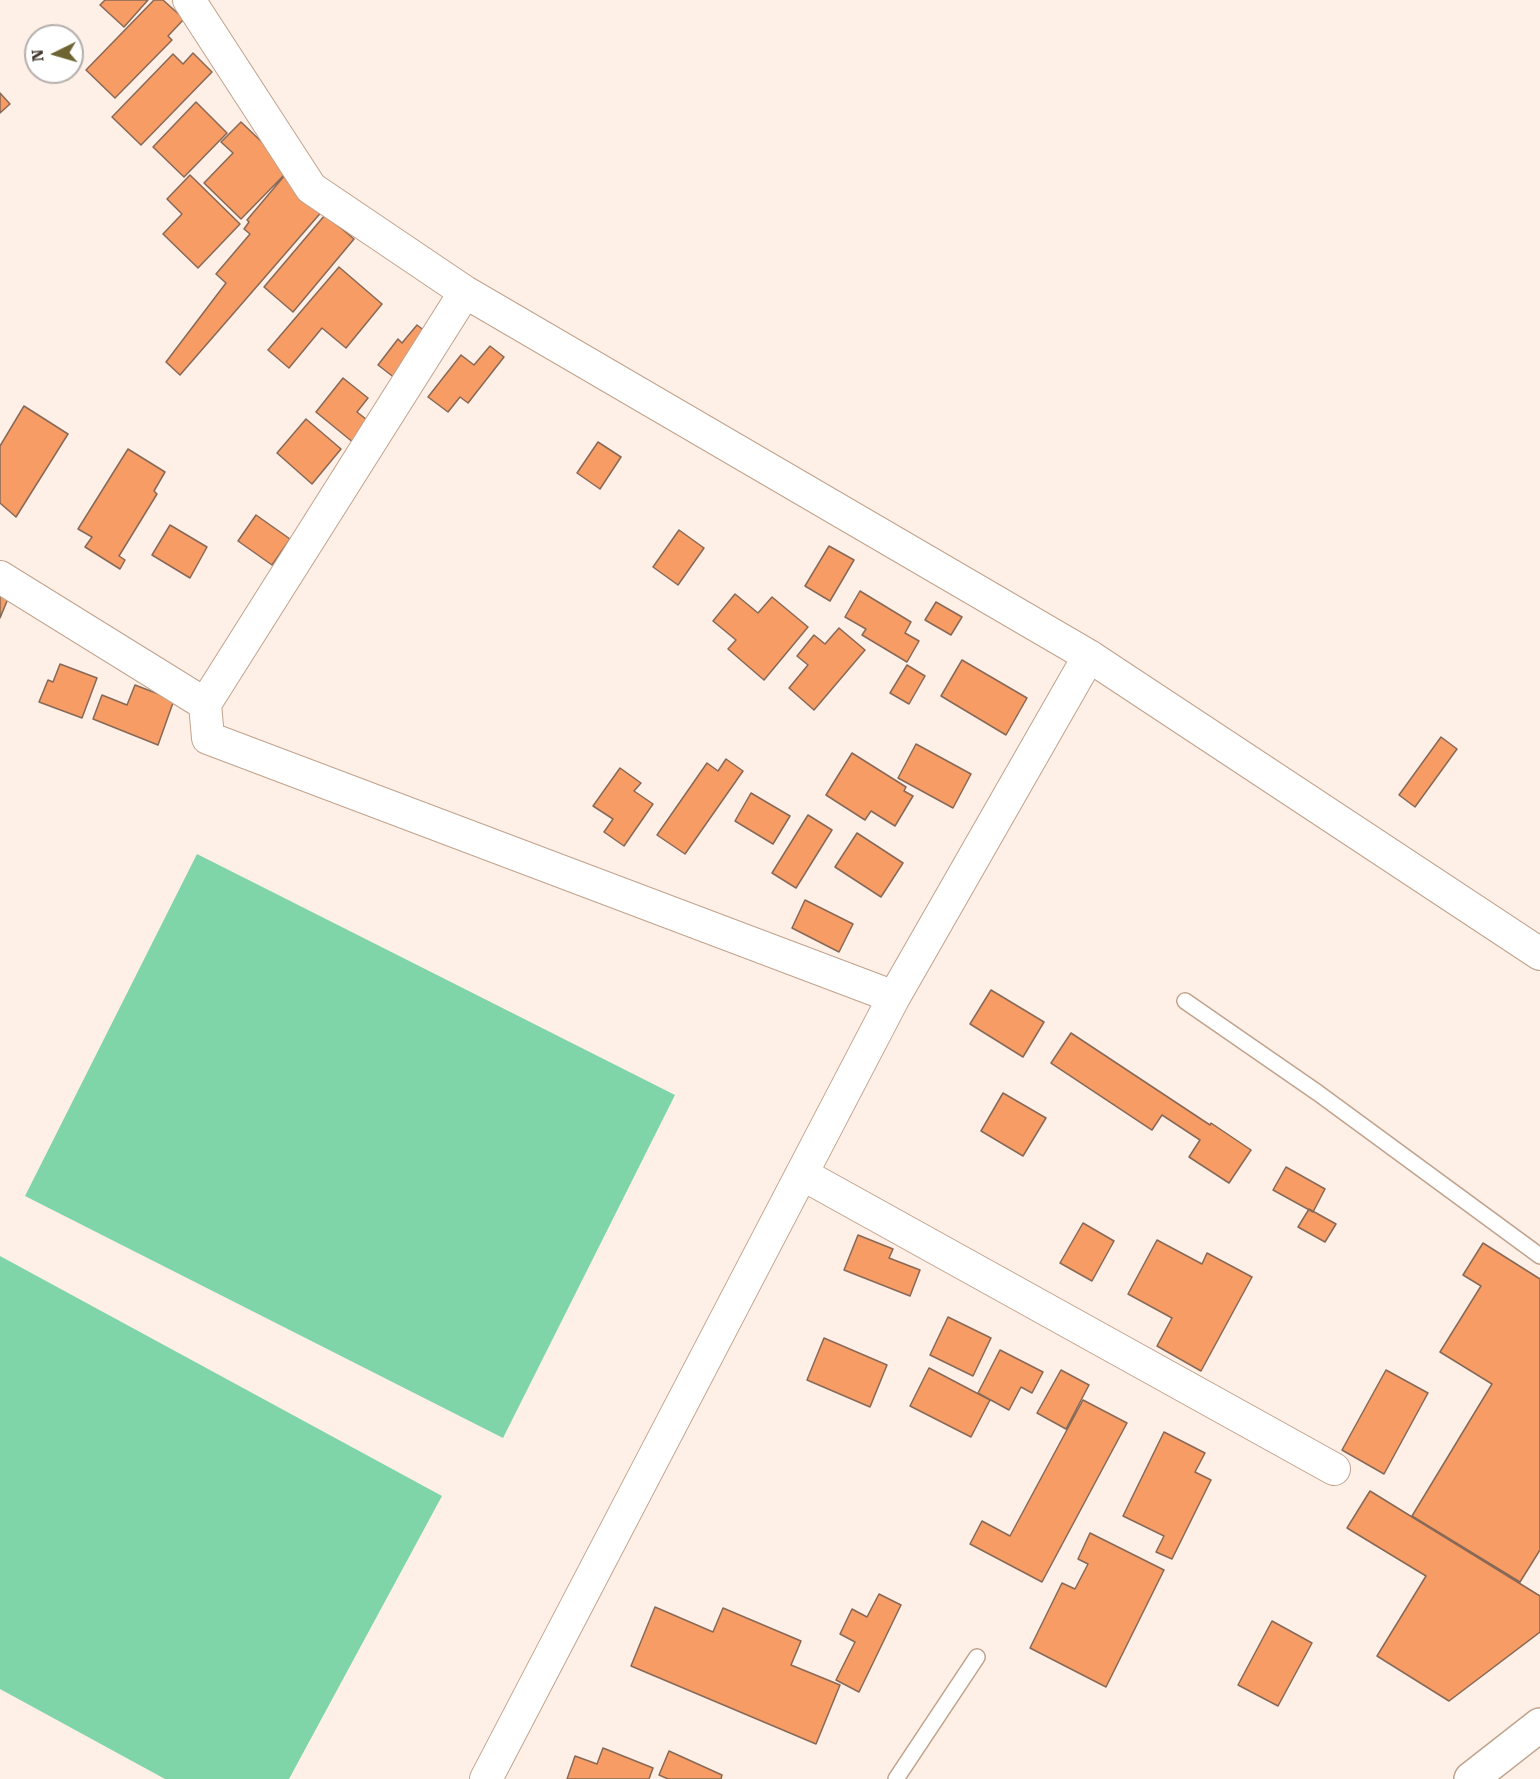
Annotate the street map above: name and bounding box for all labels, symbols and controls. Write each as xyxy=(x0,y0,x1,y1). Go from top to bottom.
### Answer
north arrow xyxy=(24,24,84,84)
text: N xyxy=(28,48,48,62)

